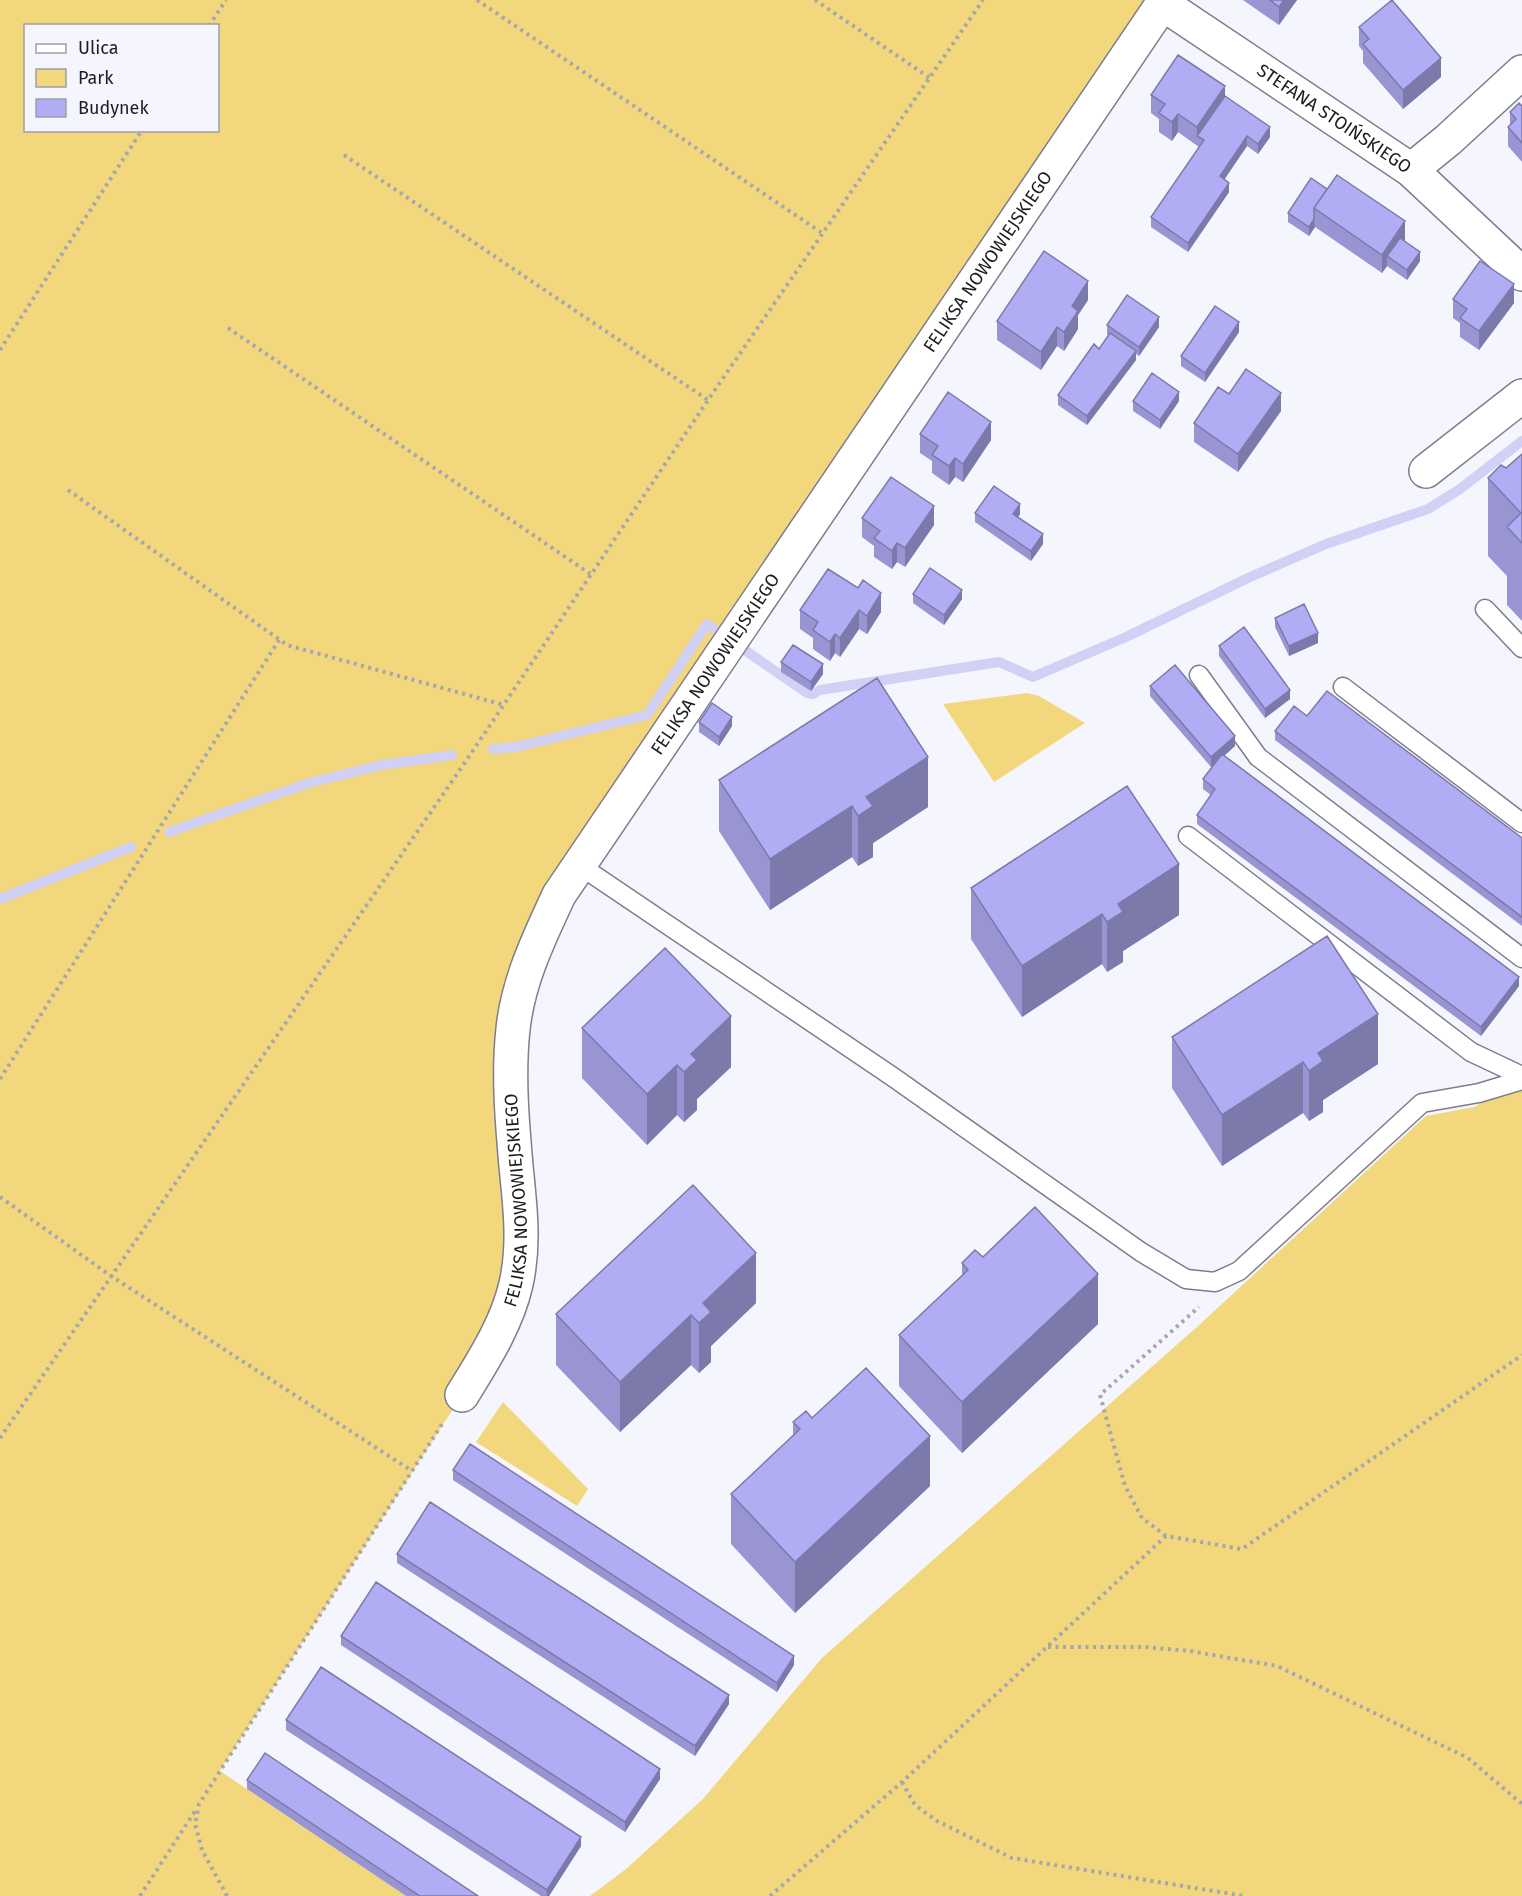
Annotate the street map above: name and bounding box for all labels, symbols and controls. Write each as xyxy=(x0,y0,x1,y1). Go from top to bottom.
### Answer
legend xyxy=(24,24,219,132)
text: Ulica xyxy=(78,37,118,59)
street label: STEFANA STOIŃSKIEGO xyxy=(1253,59,1416,178)
text: Park xyxy=(78,67,114,89)
text: Budynek xyxy=(78,97,149,119)
street label: FELIKSA NOWOWIEJSKIEGO xyxy=(919,167,1057,357)
street label: FELIKSA NOWOWIEJSKIEGO xyxy=(646,569,785,759)
street label: FELIKSA NOWOWIEJSKIEGO xyxy=(499,1093,532,1310)

